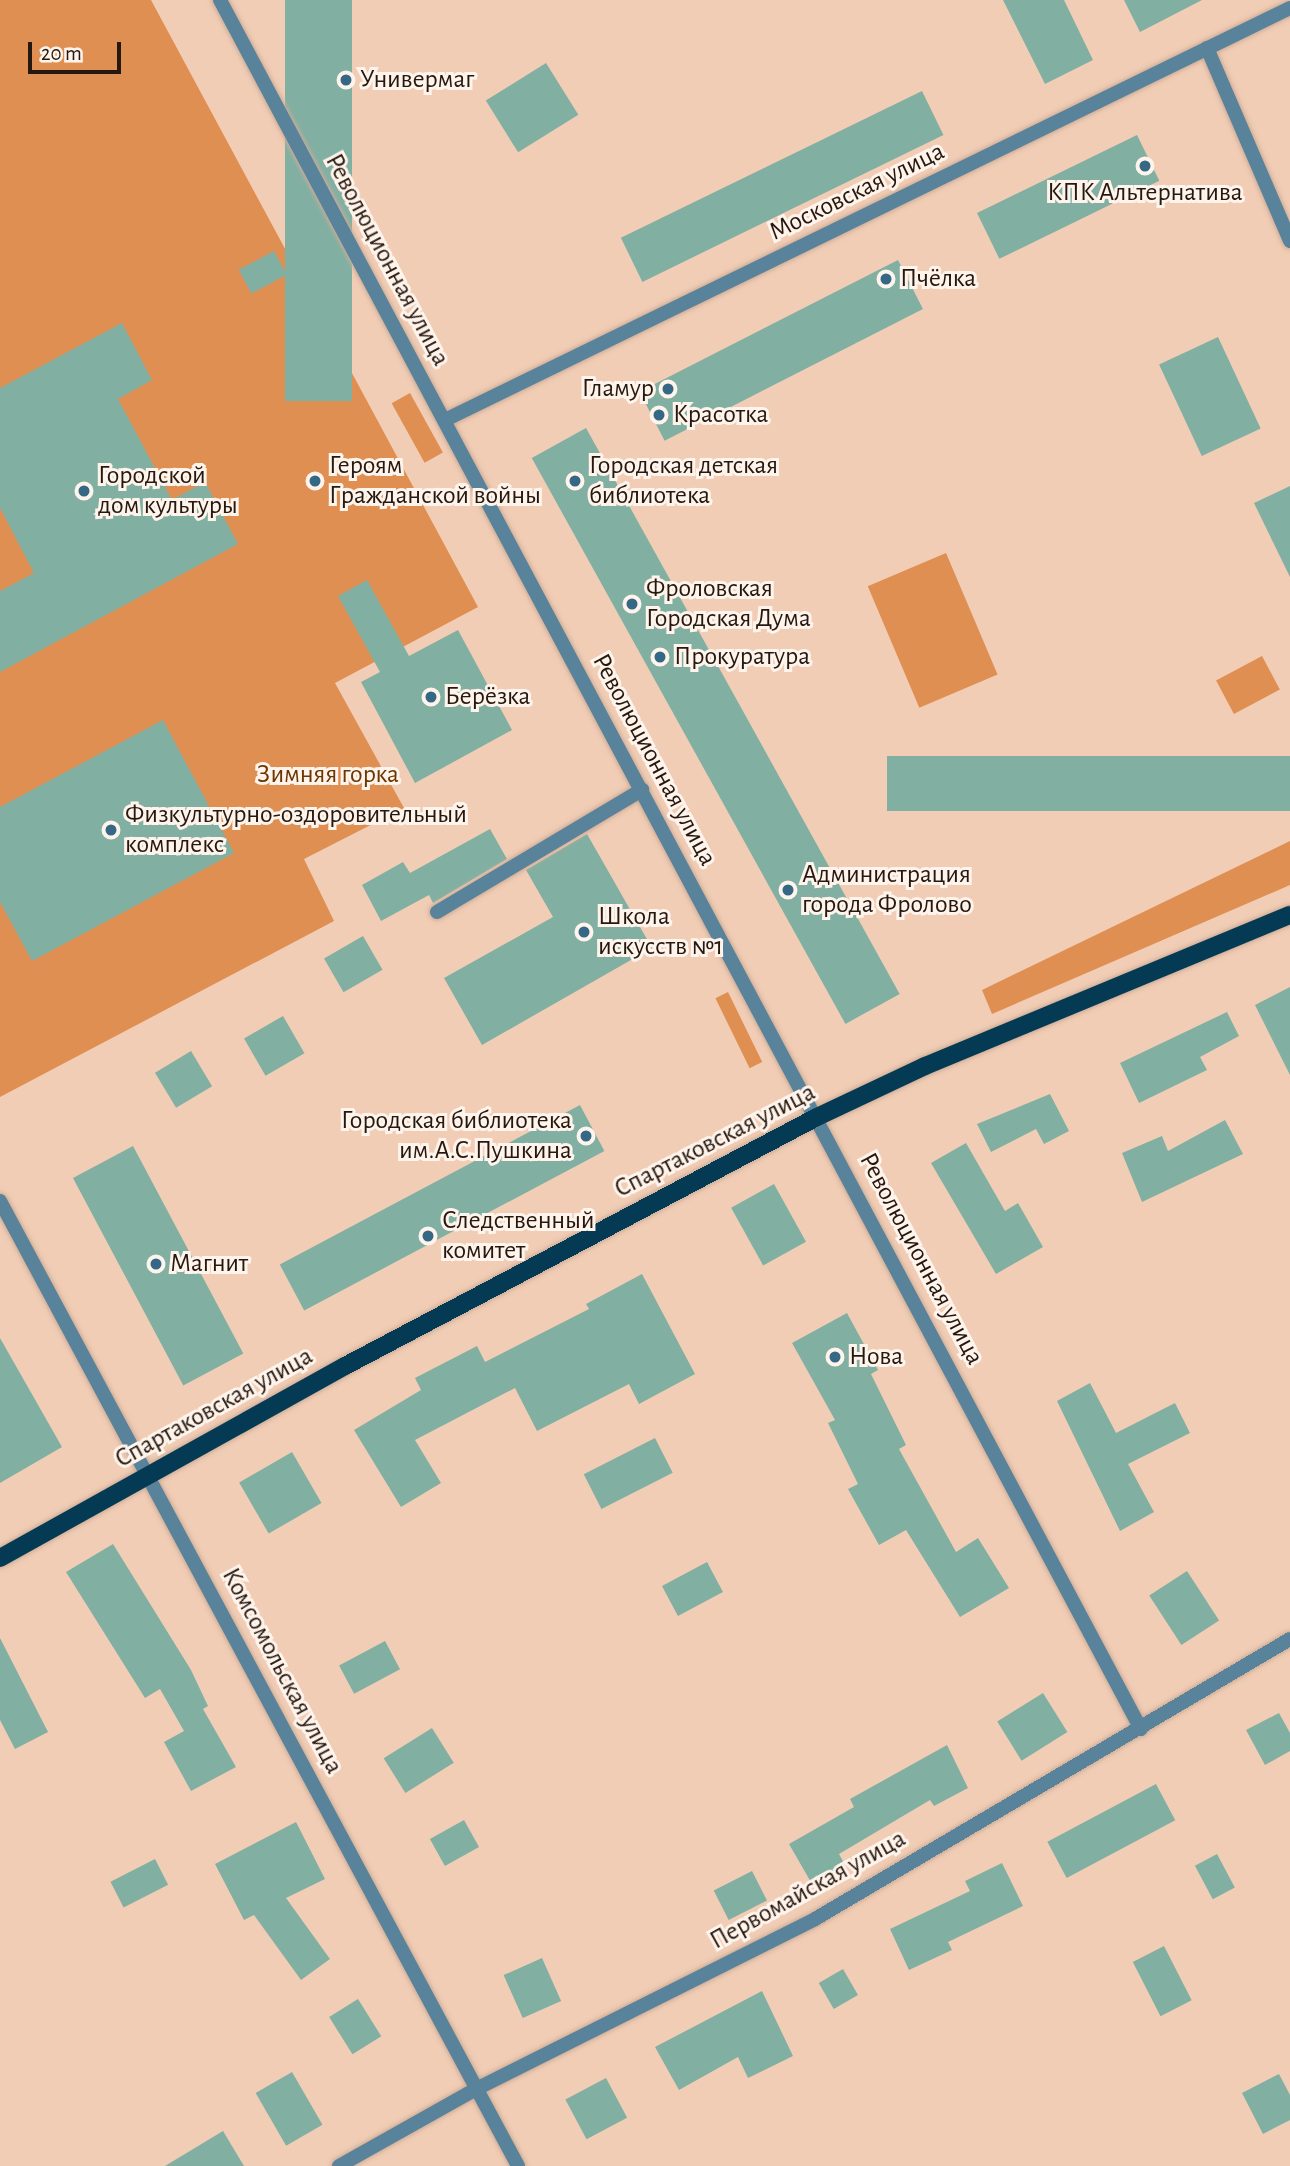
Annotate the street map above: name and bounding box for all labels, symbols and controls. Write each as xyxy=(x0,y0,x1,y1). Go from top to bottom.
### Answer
scale bar xyxy=(32,28,124,72)
text: 20 m xyxy=(41,43,82,64)
place label: Универмаг xyxy=(360,64,474,96)
marker: Универмаг xyxy=(338,72,354,88)
street label: Московская улица xyxy=(764,136,950,248)
street label: Революционная улица xyxy=(318,149,456,371)
marker: КПК Альтернатива xyxy=(1137,158,1153,174)
place label: КПК Альтернатива xyxy=(1047,177,1243,209)
place label: Пчёлка xyxy=(900,263,976,295)
marker: Пчёлка xyxy=(878,271,894,287)
place label: Гламур xyxy=(582,373,654,405)
marker: Гламур xyxy=(660,381,676,397)
place label: Красотка xyxy=(673,399,768,431)
marker: Красотка xyxy=(651,407,667,423)
place label: Героям Гражданской войны xyxy=(329,450,541,512)
place label: Городская детская библиотека xyxy=(589,450,778,512)
place label: Городской дом культуры xyxy=(98,460,238,522)
marker: Героям Гражданской войны xyxy=(307,473,323,489)
marker: Городская детская библиотека xyxy=(567,473,583,489)
marker: Городской дом культуры xyxy=(76,483,92,499)
place label: Фроловская Городская Дума xyxy=(646,573,811,634)
marker: Фроловская Городская Дума xyxy=(624,596,640,612)
place label: Прокуратура xyxy=(674,641,810,673)
street label: Революционная улица xyxy=(585,649,723,871)
marker: Прокуратура xyxy=(652,649,668,665)
place label: Берёзка xyxy=(445,681,530,713)
marker: Берёзка xyxy=(423,689,439,705)
park label: Зимняя горка xyxy=(257,759,399,791)
place label: Физкультурно-оздоровительный комплекс xyxy=(125,799,467,860)
marker: Физкультурно-оздоровительный комплекс xyxy=(103,822,119,838)
place label: Администрация города Фролово xyxy=(802,859,972,920)
marker: Администрация города Фролово xyxy=(780,882,796,898)
place label: Школа искусств №1 xyxy=(598,901,723,962)
marker: Школа искусств №1 xyxy=(576,924,592,940)
street label: Спартаковская улица xyxy=(609,1077,821,1205)
place label: Городская библиотека им.А.С.Пушкина xyxy=(341,1105,572,1166)
marker: Городская библиотека им.А.С.Пушкина xyxy=(578,1128,594,1144)
street label: Революционная улица xyxy=(852,1148,990,1370)
place label: Следственный комитет xyxy=(442,1205,595,1266)
marker: Следственный комитет xyxy=(420,1228,436,1244)
place label: Магнит xyxy=(170,1248,248,1280)
marker: Магнит xyxy=(148,1256,164,1272)
street label: Спартаковская улица xyxy=(110,1341,318,1475)
place label: Нова xyxy=(849,1341,903,1373)
marker: Нова xyxy=(827,1349,843,1365)
street label: Комсомольская улица xyxy=(215,1563,349,1779)
street label: Первомайская улица xyxy=(705,1823,911,1957)

